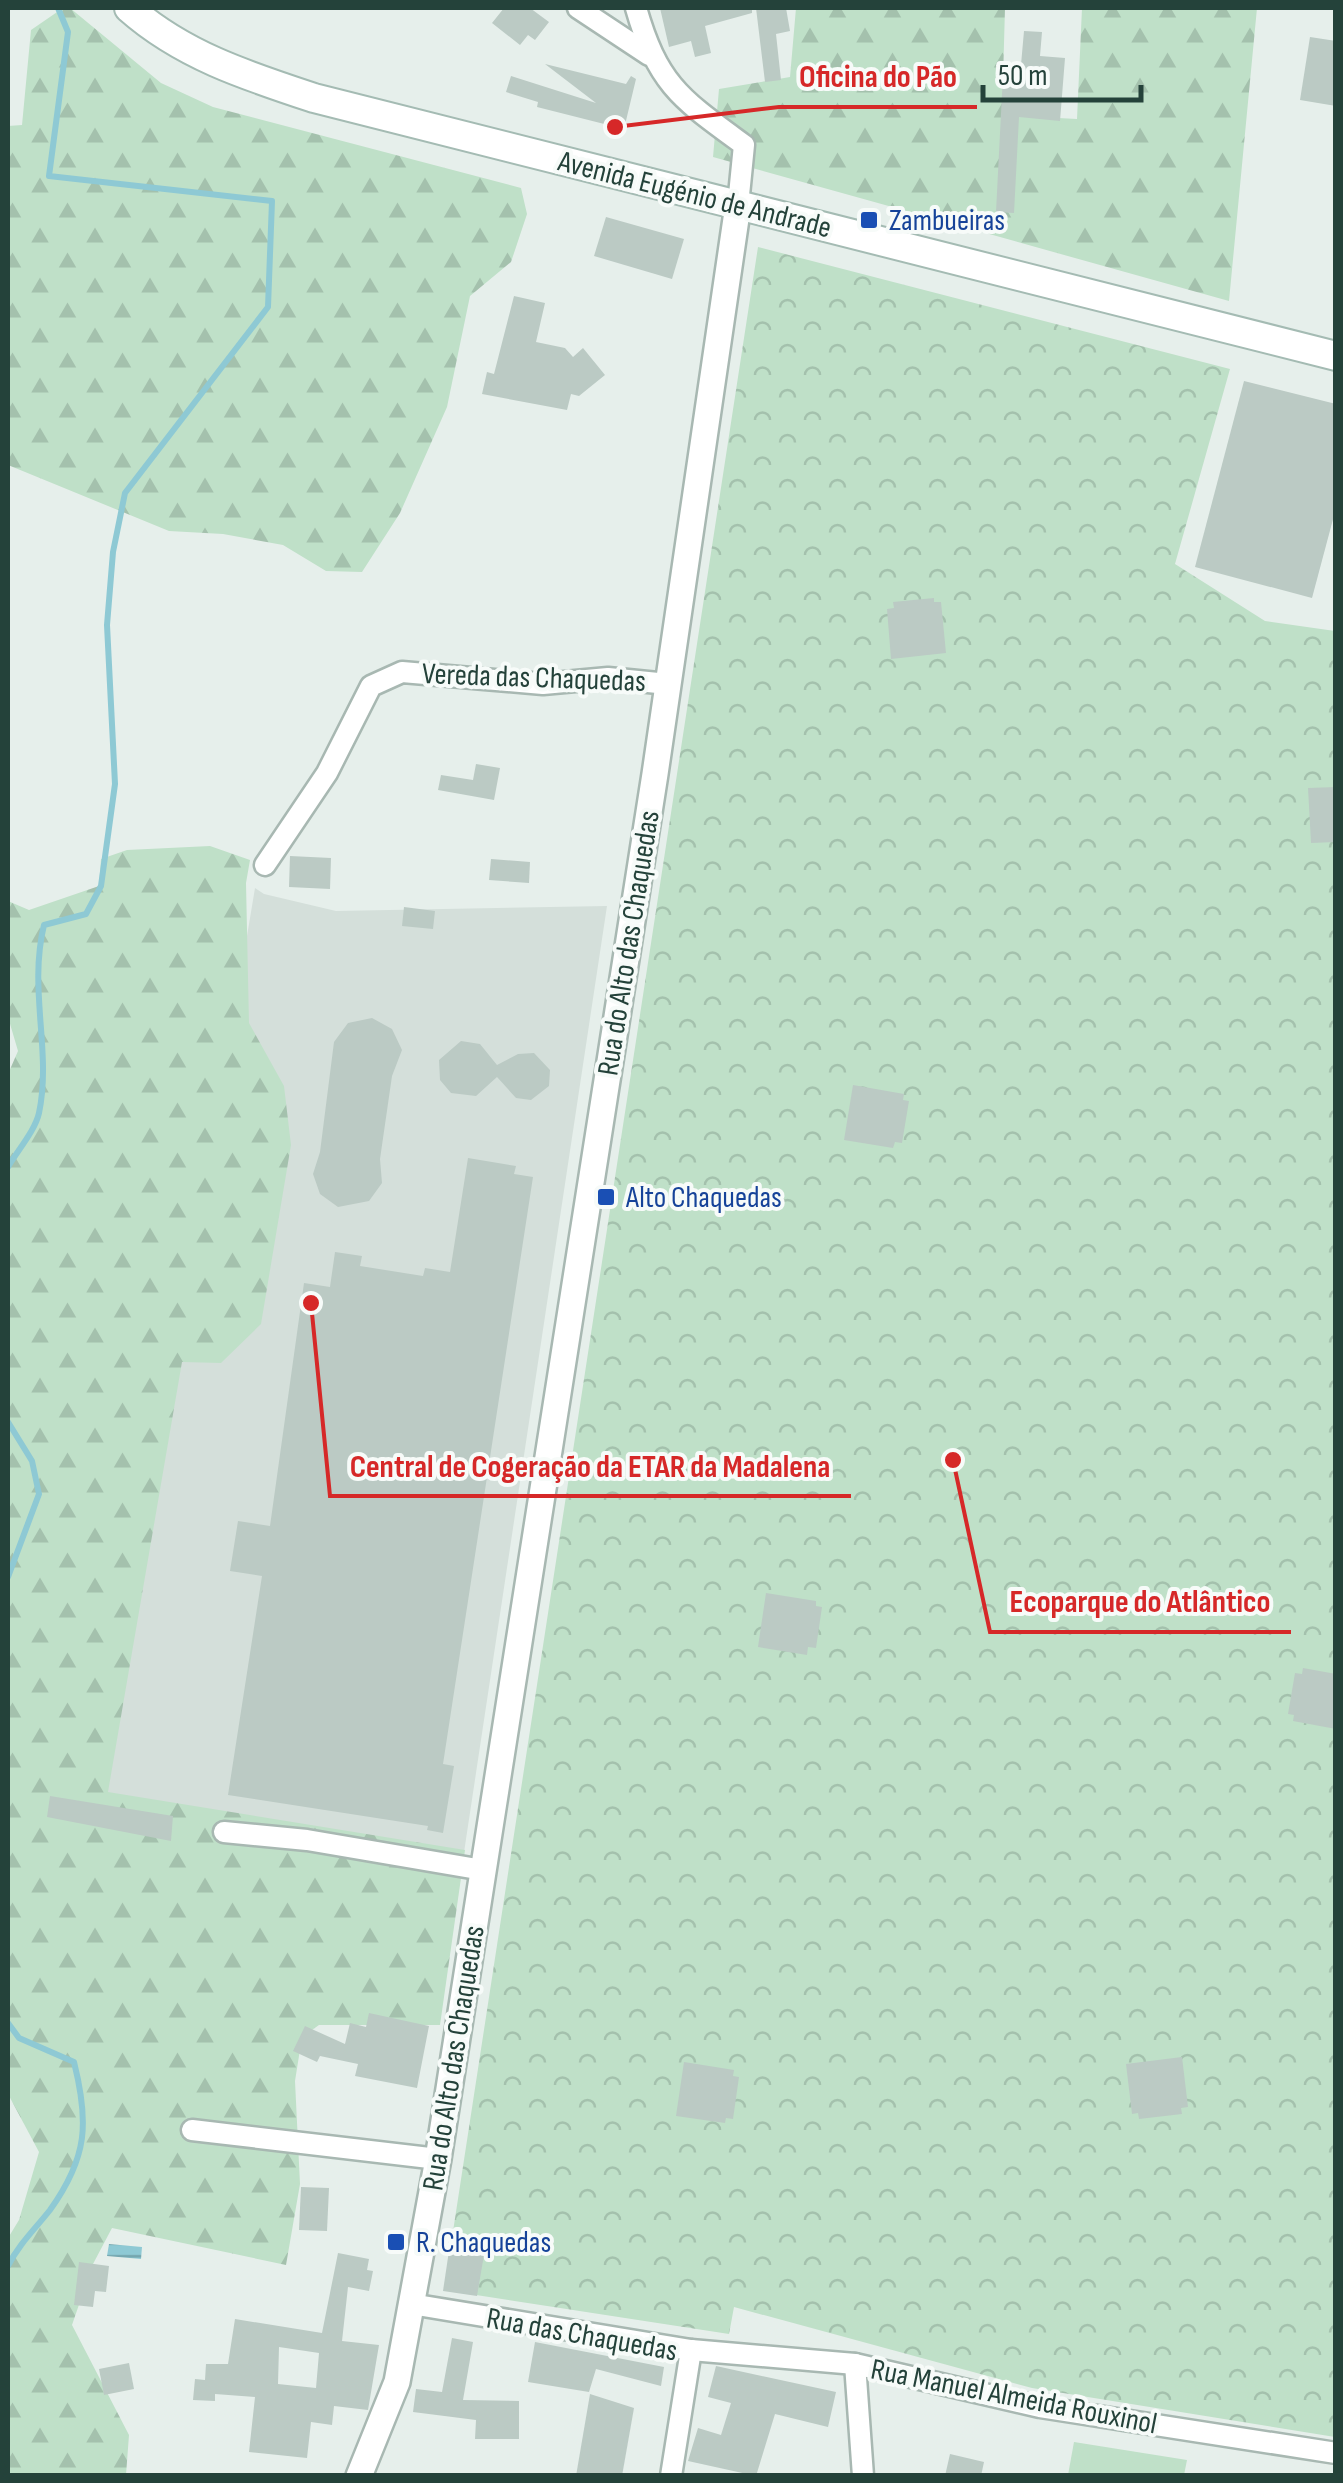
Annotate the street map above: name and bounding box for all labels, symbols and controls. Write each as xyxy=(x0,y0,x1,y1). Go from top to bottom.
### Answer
scale bar xyxy=(983,40,1140,102)
callout: Oficina do Pão xyxy=(779,45,977,107)
text: Oficina do Pão xyxy=(799,58,957,97)
text: 50 m xyxy=(998,58,1047,94)
street label: Avenida Eugénio de Andrade xyxy=(554,143,835,246)
place label: Zambueiras xyxy=(889,203,1005,239)
marker: Zambueiras xyxy=(858,209,880,231)
street label: Vereda das Chaquedas xyxy=(421,656,647,700)
street label: Rua do Alto das Chaquedas xyxy=(590,808,668,1078)
place label: Alto Chaquedas xyxy=(625,1180,782,1216)
marker: Alto Chaquedas xyxy=(595,1186,617,1208)
callout: Central de Cogeração da ETAR da Madalena xyxy=(330,1434,851,1496)
text: Central de Cogeração da ETAR da Madalena xyxy=(350,1448,830,1487)
callout: Ecoparque do Atlântico xyxy=(990,1570,1291,1632)
text: Ecoparque do Atlântico xyxy=(1010,1583,1270,1622)
street label: Rua do Alto das Chaquedas xyxy=(415,1923,493,2193)
place label: R. Chaquedas xyxy=(416,2225,551,2261)
marker: R. Chaquedas xyxy=(385,2231,407,2253)
street label: Rua das Chaquedas xyxy=(484,2300,680,2369)
street label: Rua Manuel Almeida Rouxinol xyxy=(868,2352,1160,2442)

